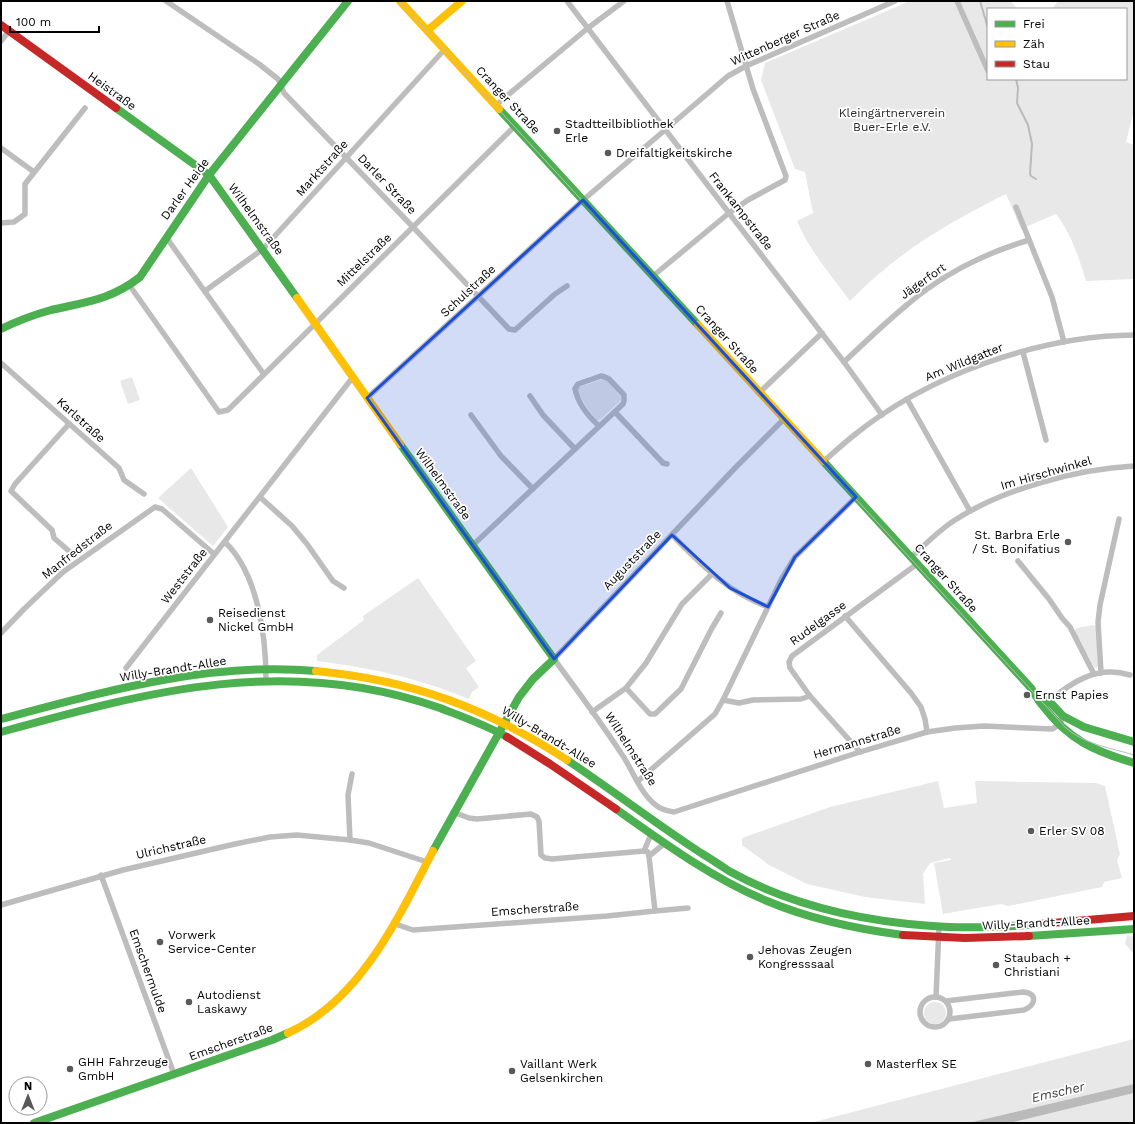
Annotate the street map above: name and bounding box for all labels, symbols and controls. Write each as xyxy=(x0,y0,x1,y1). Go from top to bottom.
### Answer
scale bar xyxy=(10,8,99,34)
street label: Wittenberger Straße xyxy=(728,8,842,68)
legend xyxy=(987,8,1127,80)
text: 100 m xyxy=(16,15,51,29)
text: Frei xyxy=(1023,17,1045,31)
text: Zäh xyxy=(1023,37,1045,51)
text: Stau xyxy=(1023,57,1050,71)
street label: Cranger Straße xyxy=(473,63,543,137)
street label: Heistraße xyxy=(85,69,139,113)
park label: Kleingärtnerverein Buer-Erle e.V. xyxy=(839,106,945,134)
place label: Stadtteilbibliothek Erle xyxy=(565,117,674,145)
marker: Stadtteilbibliothek Erle xyxy=(552,126,562,136)
street label: Marktstraße xyxy=(293,137,351,199)
place label: Dreifaltigkeitskirche xyxy=(616,146,733,160)
marker: Dreifaltigkeitskirche xyxy=(603,148,613,158)
street label: Darler Straße xyxy=(355,151,419,217)
street label: Darler Heide xyxy=(158,155,212,223)
street label: Frankampstraße xyxy=(706,169,776,253)
street label: Wilhelmstraße xyxy=(225,180,287,258)
street label: Mittelstraße xyxy=(334,230,394,290)
street label: Jägerfort xyxy=(897,260,949,302)
street label: Schulstraße xyxy=(438,262,498,320)
street label: Cranger Straße xyxy=(692,302,762,376)
street label: Am Wildgatter xyxy=(923,340,1005,384)
street label: Karlstraße xyxy=(54,395,108,445)
street label: Wilhelmstraße xyxy=(412,445,474,523)
street label: Im Hirschwinkel xyxy=(999,453,1093,493)
street label: Manfredstraße xyxy=(39,518,115,582)
street label: Auguststraße xyxy=(600,527,664,593)
place label: St. Barbra Erle / St. Bonifatius xyxy=(972,528,1060,556)
marker: St. Barbra Erle / St. Bonifatius xyxy=(1063,537,1073,547)
street label: Cranger Straße xyxy=(911,541,981,615)
street label: Weststraße xyxy=(158,545,210,607)
street label: Rudelgasse xyxy=(787,598,849,648)
place label: Reisedienst Nickel GmbH xyxy=(218,606,294,634)
marker: Reisedienst Nickel GmbH xyxy=(205,615,215,625)
street label: Willy-Brandt-Allee xyxy=(119,654,227,684)
place label: Ernst Papies xyxy=(1035,688,1109,702)
marker: Ernst Papies xyxy=(1022,690,1032,700)
street label: Willy-Brandt-Allee xyxy=(499,703,599,771)
street label: Wilhelmstraße xyxy=(602,710,660,789)
street label: Hermannstraße xyxy=(812,722,903,762)
place label: Erler SV 08 xyxy=(1039,824,1105,838)
marker: Erler SV 08 xyxy=(1026,826,1036,836)
street label: Ulrichstraße xyxy=(135,832,207,862)
street label: Emscherstraße xyxy=(490,899,580,919)
street label: Willy-Brandt-Allee xyxy=(982,913,1090,933)
street label: Emschermulde xyxy=(126,927,170,1015)
place label: Vorwerk Service-Center xyxy=(168,928,256,956)
marker: Vorwerk Service-Center xyxy=(155,937,165,947)
place label: Jehovas Zeugen Kongresssaal xyxy=(758,943,852,971)
place label: Staubach + Christiani xyxy=(1004,951,1071,979)
marker: Jehovas Zeugen Kongresssaal xyxy=(745,952,755,962)
marker: Staubach + Christiani xyxy=(991,960,1001,970)
place label: Autodienst Laskawy xyxy=(197,988,261,1016)
marker: Autodienst Laskawy xyxy=(184,997,194,1007)
street label: Emscherstraße xyxy=(187,1020,275,1064)
place label: GHH Fahrzeuge GmbH xyxy=(78,1055,168,1083)
place label: Vaillant Werk Gelsenkirchen xyxy=(520,1057,603,1085)
place label: Masterflex SE xyxy=(876,1057,957,1071)
marker: Masterflex SE xyxy=(863,1059,873,1069)
marker: GHH Fahrzeuge GmbH xyxy=(65,1064,75,1074)
marker: Vaillant Werk Gelsenkirchen xyxy=(507,1066,517,1076)
north arrow xyxy=(8,1076,48,1116)
water label: Emscher xyxy=(1030,1078,1087,1105)
text: N xyxy=(24,1080,32,1093)

